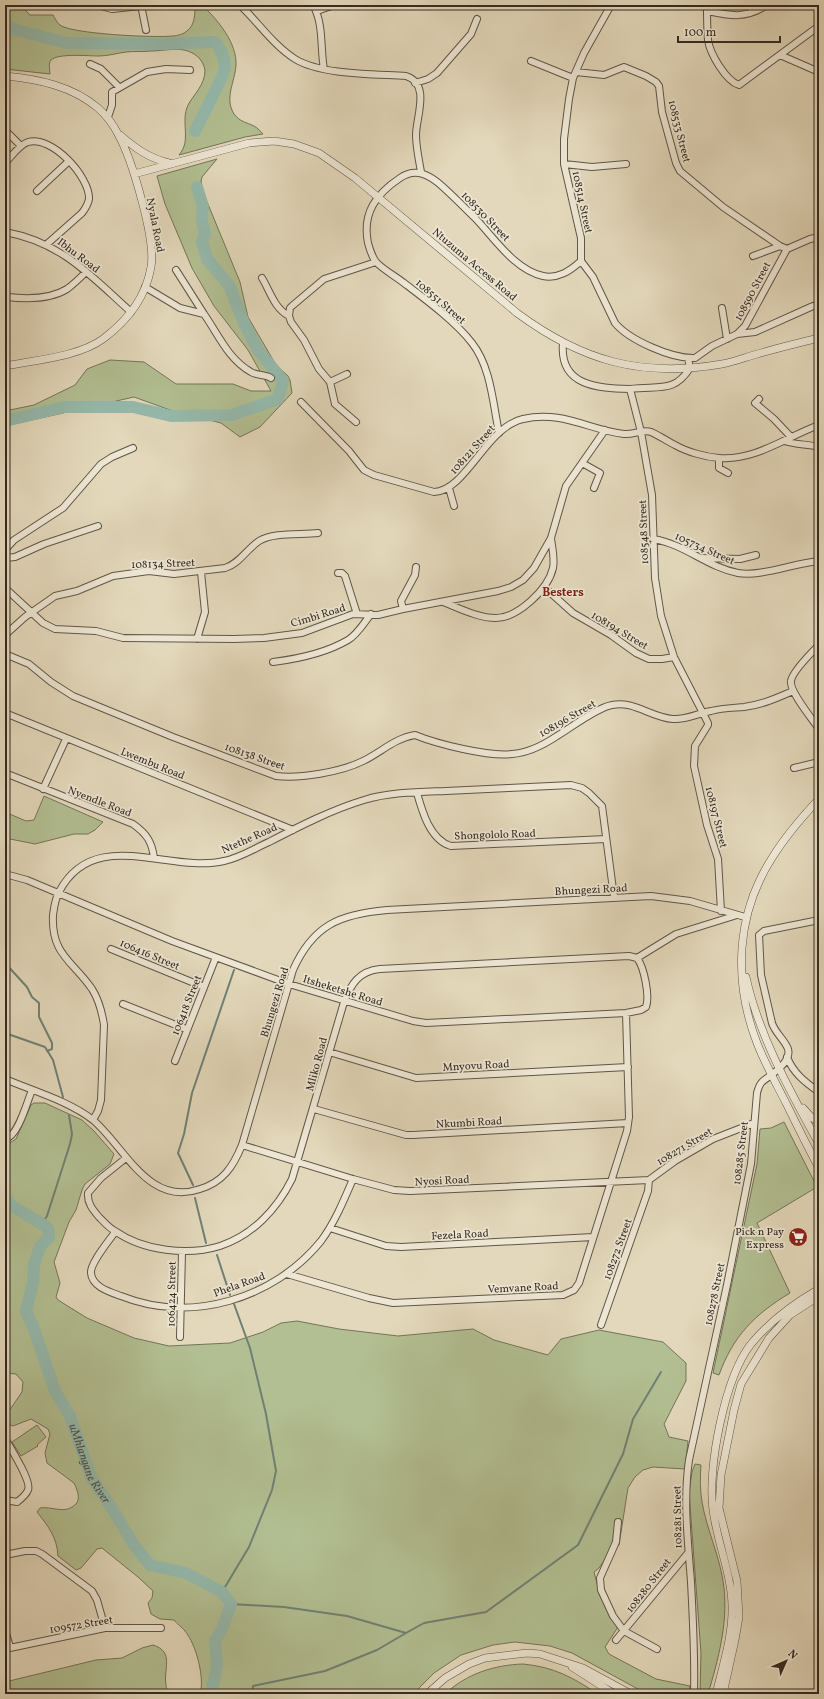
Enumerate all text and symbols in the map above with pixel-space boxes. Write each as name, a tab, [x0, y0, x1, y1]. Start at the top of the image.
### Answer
scale bar	[678, 18, 780, 44]
text: 100 m	[684, 25, 717, 41]
street label: 108533 Street	[664, 99, 694, 164]
street label: 108514 Street	[568, 170, 596, 235]
street label: 108530 Street	[457, 189, 513, 246]
street label: Nyala Road	[142, 197, 167, 254]
street label: Ntuzuma Access Road	[428, 225, 520, 305]
street label: Ibhu Road	[54, 235, 102, 277]
street label: 108590 Street	[731, 259, 775, 324]
street label: 108551 Street	[412, 276, 469, 328]
street label: 108121 Street	[447, 422, 500, 478]
street label: 108548 Street	[636, 499, 653, 565]
street label: 105734 Street	[672, 529, 737, 569]
street label: 108134 Street	[131, 556, 195, 573]
district label: Besters	[542, 585, 584, 601]
street label: Cimbi Road	[289, 601, 348, 632]
street label: 108194 Street	[588, 608, 651, 654]
street label: 108196 Street	[537, 697, 599, 742]
street label: 108138 Street	[222, 740, 287, 775]
street label: Lwembu Road	[118, 745, 187, 784]
street label: Nyendle Road	[65, 783, 134, 822]
street label: 108197 Street	[701, 785, 730, 850]
street label: Ntethe Road	[219, 820, 280, 858]
street label: Shongololo Road	[454, 827, 536, 844]
street label: Bhungezi Road	[554, 881, 628, 900]
street label: 106416 Street	[117, 936, 182, 975]
street label: Bhungezi Road	[258, 965, 293, 1039]
street label: Itsheketshe Road	[301, 972, 384, 1011]
street label: 106418 Street	[169, 973, 206, 1038]
street label: Mliko Road	[303, 1036, 332, 1093]
street label: Mnyovu Road	[442, 1057, 510, 1076]
street label: Nkumbi Road	[435, 1114, 503, 1133]
street label: 108285 Street	[730, 1120, 753, 1186]
street label: 108271 Street	[654, 1125, 716, 1170]
street label: Nyosi Road	[414, 1173, 470, 1190]
street label: 108272 Street	[600, 1217, 636, 1282]
place label: Pick n Pay Express	[735, 1225, 784, 1253]
supermarket icon: Pick n Pay Express	[787, 1226, 809, 1248]
street label: Fezela Road	[431, 1227, 489, 1244]
street label: 106424 Street	[164, 1261, 181, 1327]
street label: 108278 Street	[702, 1261, 729, 1327]
street label: Phela Road	[212, 1269, 267, 1302]
street label: Vemvane Road	[487, 1279, 559, 1298]
water label: uMhlangane River	[64, 1422, 114, 1508]
street label: 108281 Street	[670, 1485, 687, 1549]
street label: 108280 Street	[623, 1555, 675, 1616]
street label: 109572 Street	[48, 1613, 114, 1638]
north arrow	[766, 1641, 806, 1681]
text: N	[784, 1647, 800, 1663]

